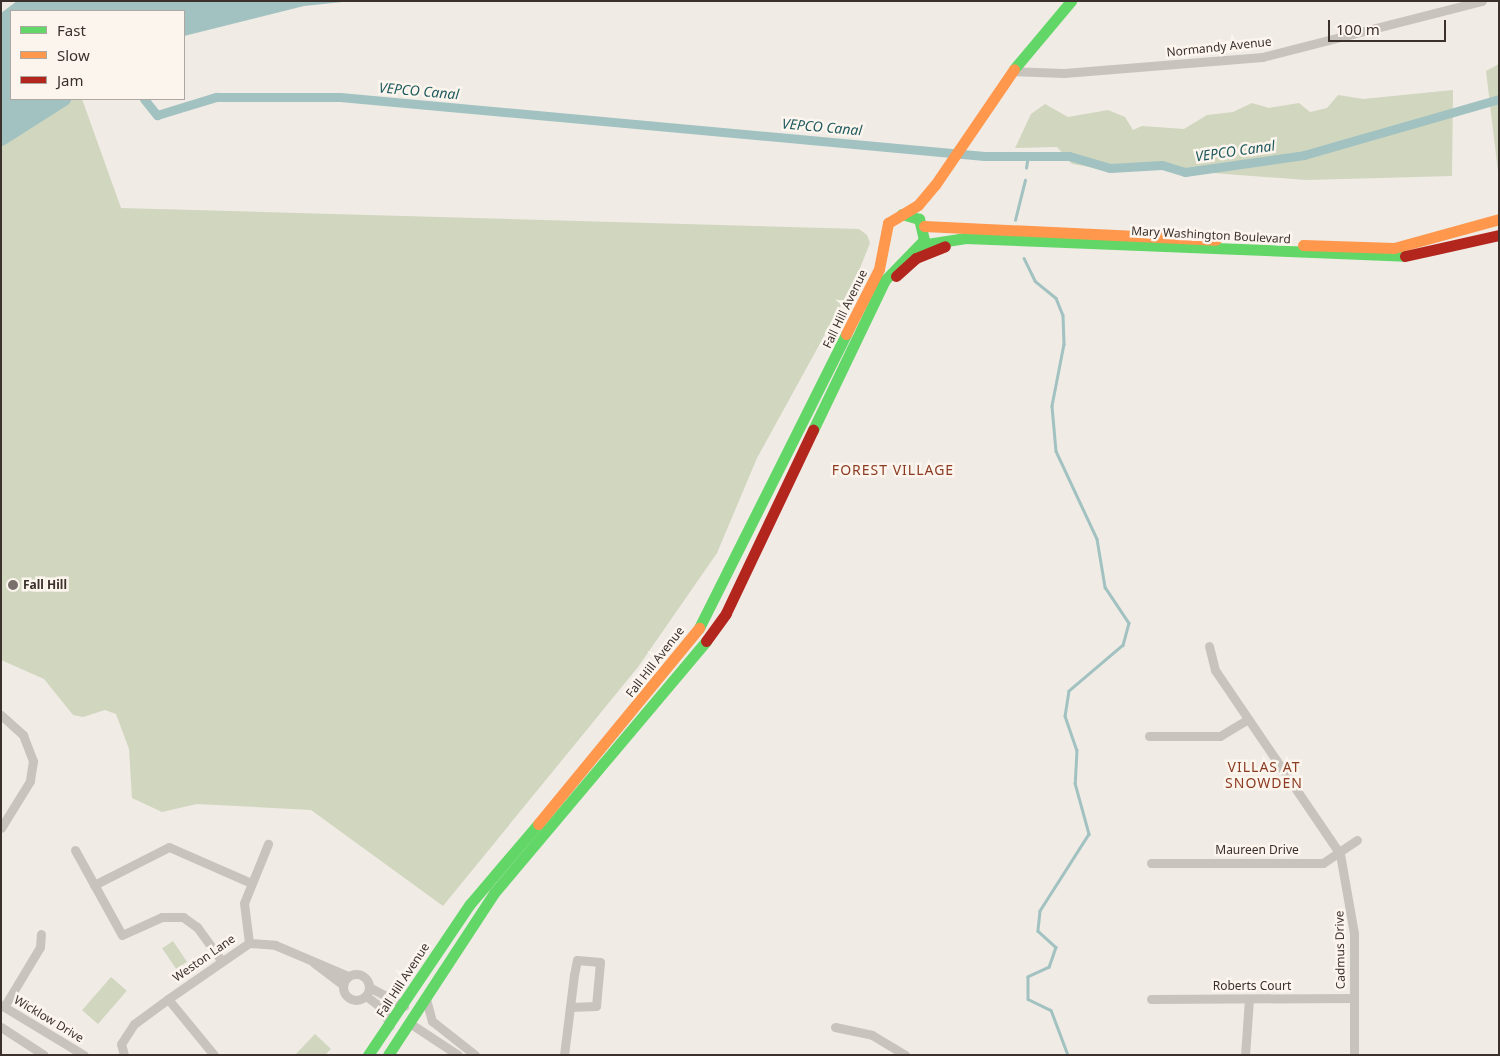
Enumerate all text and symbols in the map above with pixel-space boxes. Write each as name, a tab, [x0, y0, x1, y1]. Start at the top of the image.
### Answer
legend	[10, 10, 185, 100]
scale bar	[1330, 10, 1448, 42]
text: 100 m	[1336, 19, 1380, 39]
text: Fast	[57, 20, 86, 40]
street label: Normandy Avenue	[1166, 34, 1272, 60]
text: Slow	[57, 45, 90, 65]
text: Jam	[57, 70, 84, 90]
water label: VEPCO Canal	[378, 79, 460, 103]
water label: VEPCO Canal	[781, 115, 863, 139]
water label: VEPCO Canal	[1194, 137, 1276, 165]
street label: Mary Washington Boulevard	[1131, 224, 1291, 246]
street label: Fall Hill Avenue	[820, 267, 870, 351]
district label: FOREST VILLAGE	[830, 462, 956, 478]
place label: Fall Hill	[23, 578, 67, 592]
marker: Fall Hill	[7, 579, 19, 591]
street label: Fall Hill Avenue	[623, 624, 687, 700]
district label: VILLAS AT SNOWDEN	[1224, 759, 1304, 792]
street label: Maureen Drive	[1215, 843, 1299, 857]
street label: Cadmus Drive	[1332, 910, 1348, 990]
street label: Weston Lane	[170, 931, 238, 985]
street label: Fall Hill Avenue	[374, 940, 432, 1020]
street label: Roberts Court	[1213, 979, 1291, 993]
street label: Wicklow Drive	[12, 993, 86, 1045]

